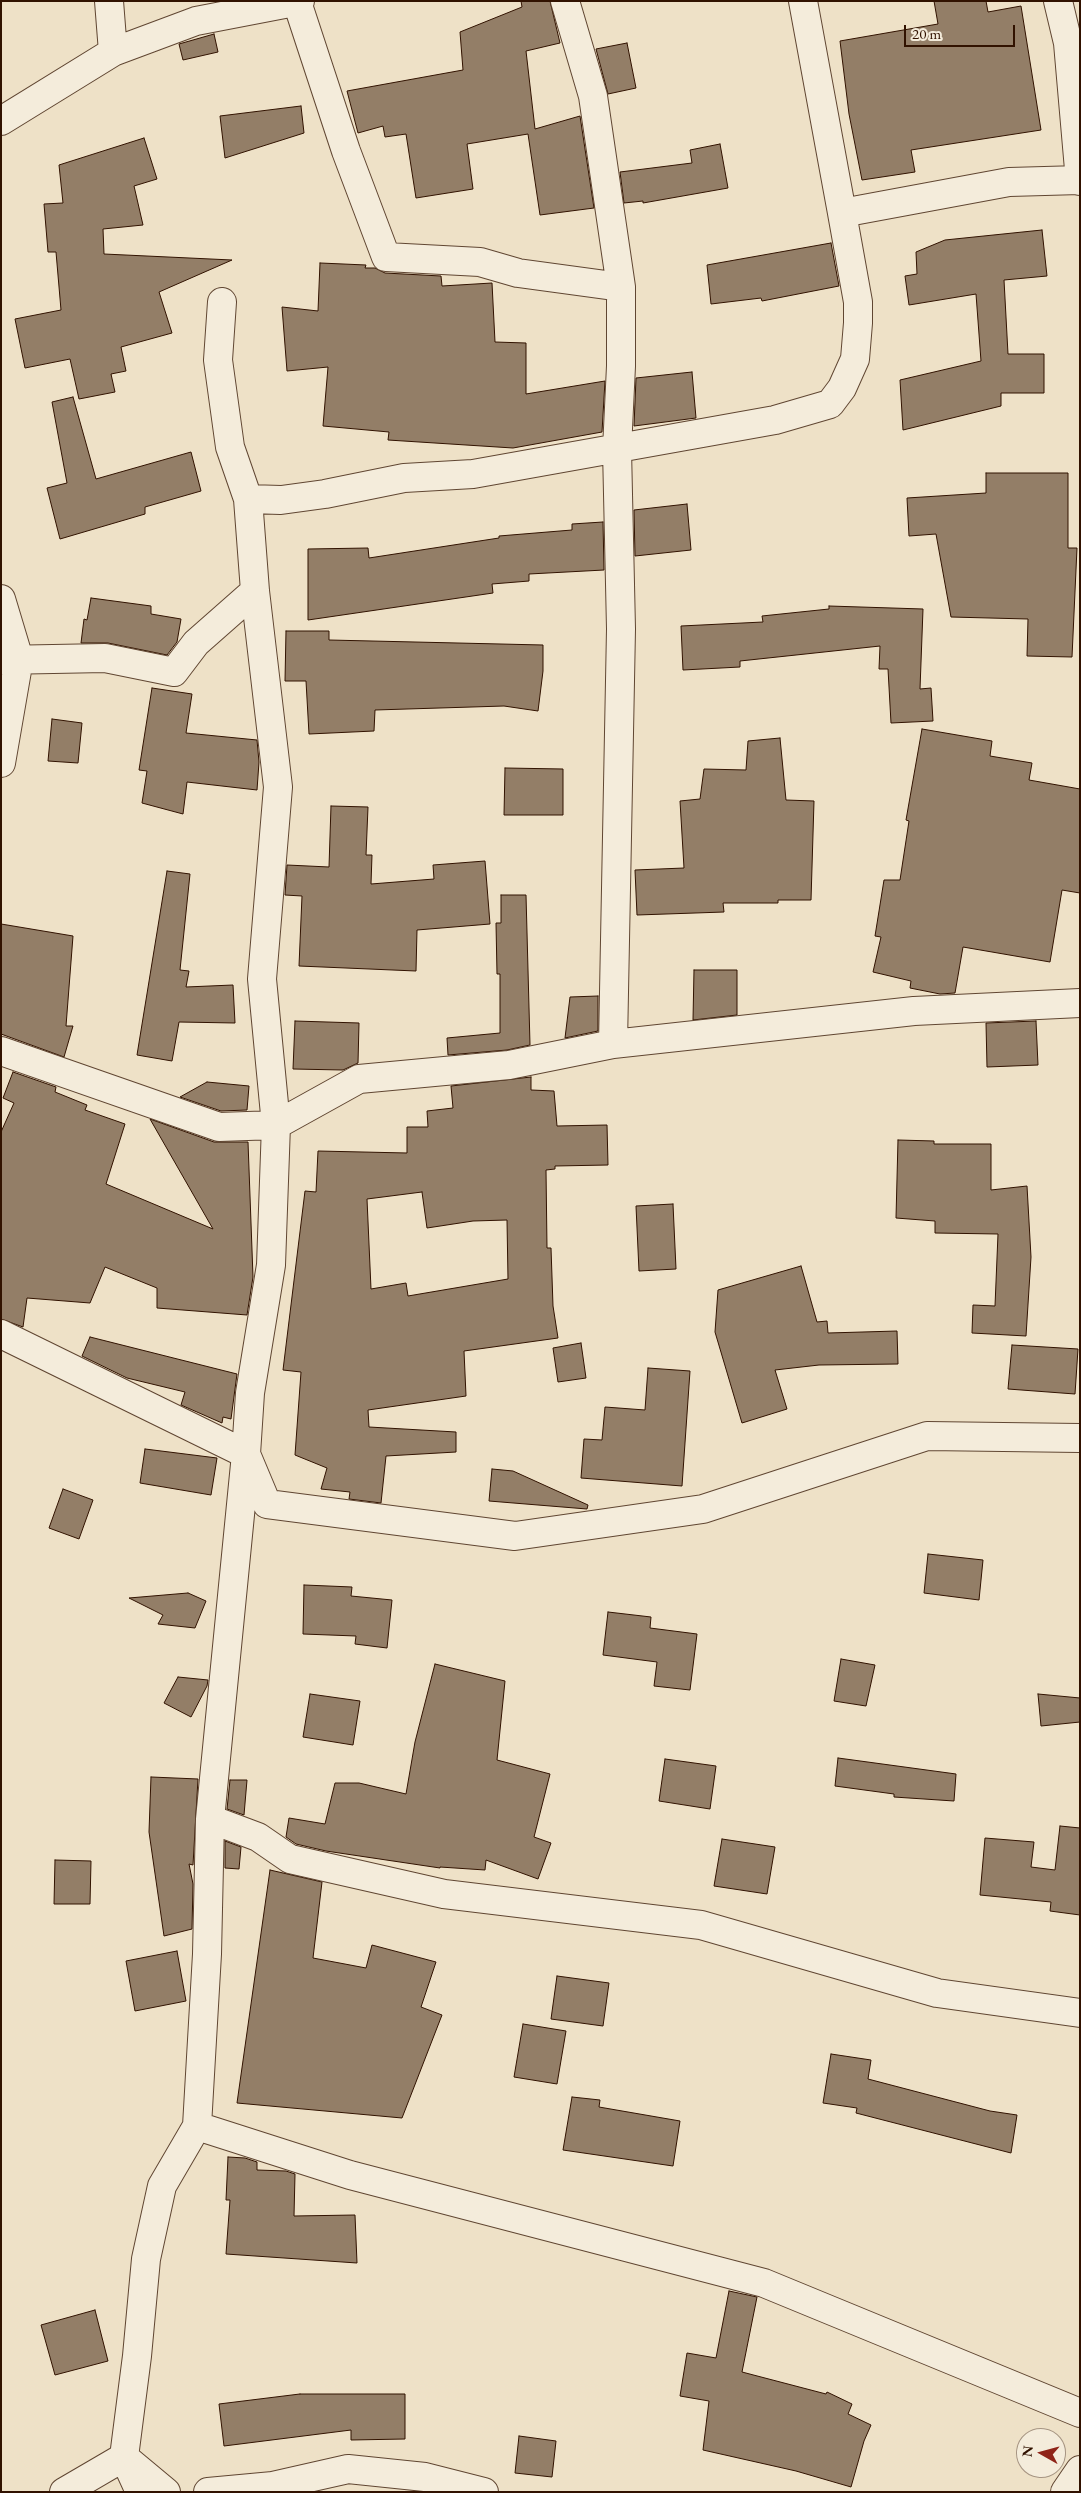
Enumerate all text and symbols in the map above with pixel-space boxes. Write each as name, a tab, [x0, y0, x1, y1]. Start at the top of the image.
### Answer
scale bar	[906, 15, 1017, 47]
text: 20 m	[912, 24, 941, 43]
north arrow	[1016, 2428, 1066, 2478]
text: N	[1017, 2445, 1037, 2458]

